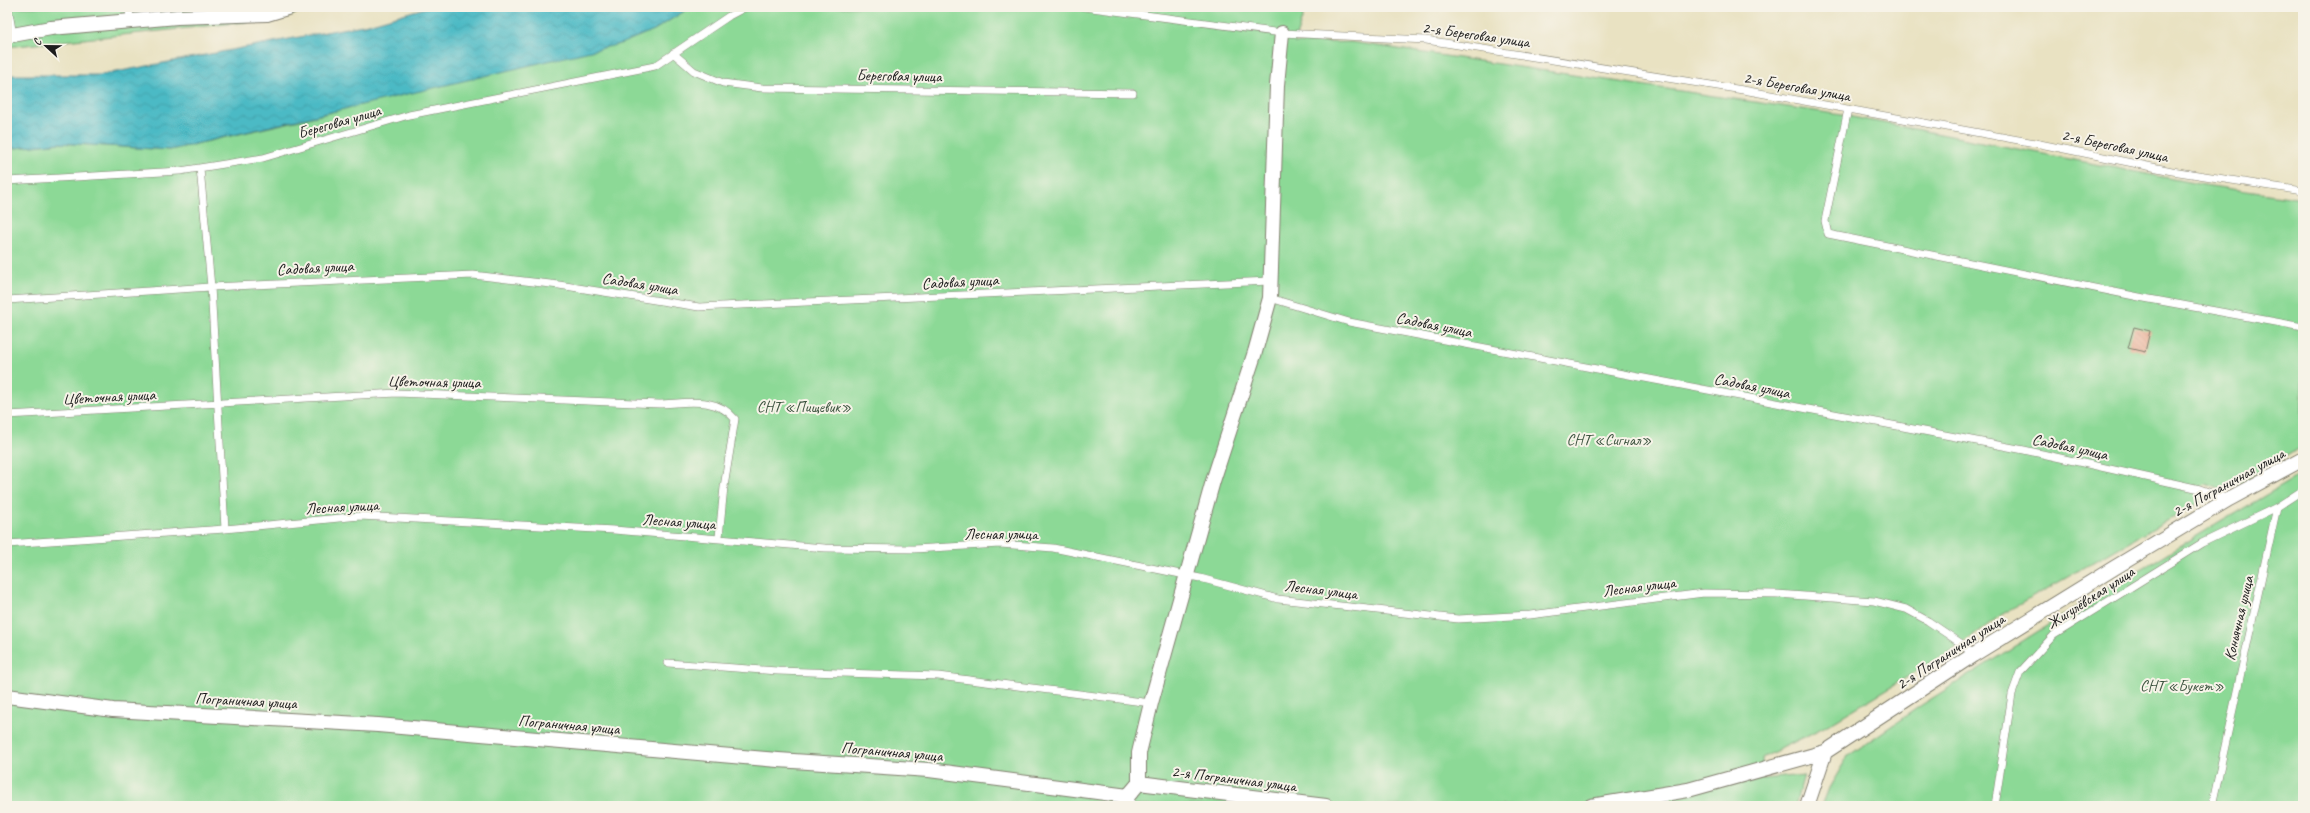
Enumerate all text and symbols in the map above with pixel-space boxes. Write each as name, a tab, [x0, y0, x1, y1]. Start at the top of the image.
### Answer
street label: 2-я Береговая улица	[1421, 18, 1532, 53]
north arrow	[26, 26, 66, 66]
text: С	[29, 36, 45, 47]
street label: Береговая улица	[856, 65, 943, 87]
street label: 2-я Береговая улица	[1742, 68, 1853, 106]
street label: Береговая улица	[296, 100, 384, 143]
street label: 2-я Береговая улица	[2060, 125, 2171, 167]
street label: Садовая улица	[276, 256, 355, 280]
street label: Садовая улица	[600, 268, 680, 300]
street label: Садовая улица	[921, 270, 1000, 294]
street label: Садовая улица	[1394, 308, 1474, 342]
street label: Садовая улица	[1712, 369, 1792, 403]
street label: Цветочная улица	[387, 371, 482, 393]
street label: Цветочная улица	[62, 385, 157, 409]
park label: СНТ «Пищевик»	[757, 397, 851, 417]
street label: Садовая улица	[2030, 429, 2110, 465]
park label: СНТ «Сигнал»	[1566, 430, 1652, 450]
street label: 2-я Пограничная улица	[2169, 443, 2289, 522]
street label: Лесная улица	[305, 495, 381, 519]
street label: Лесная улица	[642, 509, 718, 535]
street label: Лесная улица	[964, 524, 1039, 544]
street label: Жигулёвская улица	[2043, 561, 2140, 634]
street label: Лесная улица	[1602, 572, 1678, 601]
street label: Коньячная улица	[2220, 573, 2259, 662]
street label: Лесная улица	[1283, 576, 1360, 605]
street label: 2-я Пограничная улица	[1893, 609, 2010, 694]
park label: СНТ «Букет»	[2140, 676, 2224, 696]
street label: Пограничная улица	[195, 688, 299, 714]
street label: Пограничная улица	[517, 711, 622, 740]
street label: Пограничная улица	[840, 738, 945, 767]
street label: 2-я Пограничная улица	[1170, 761, 1299, 797]

